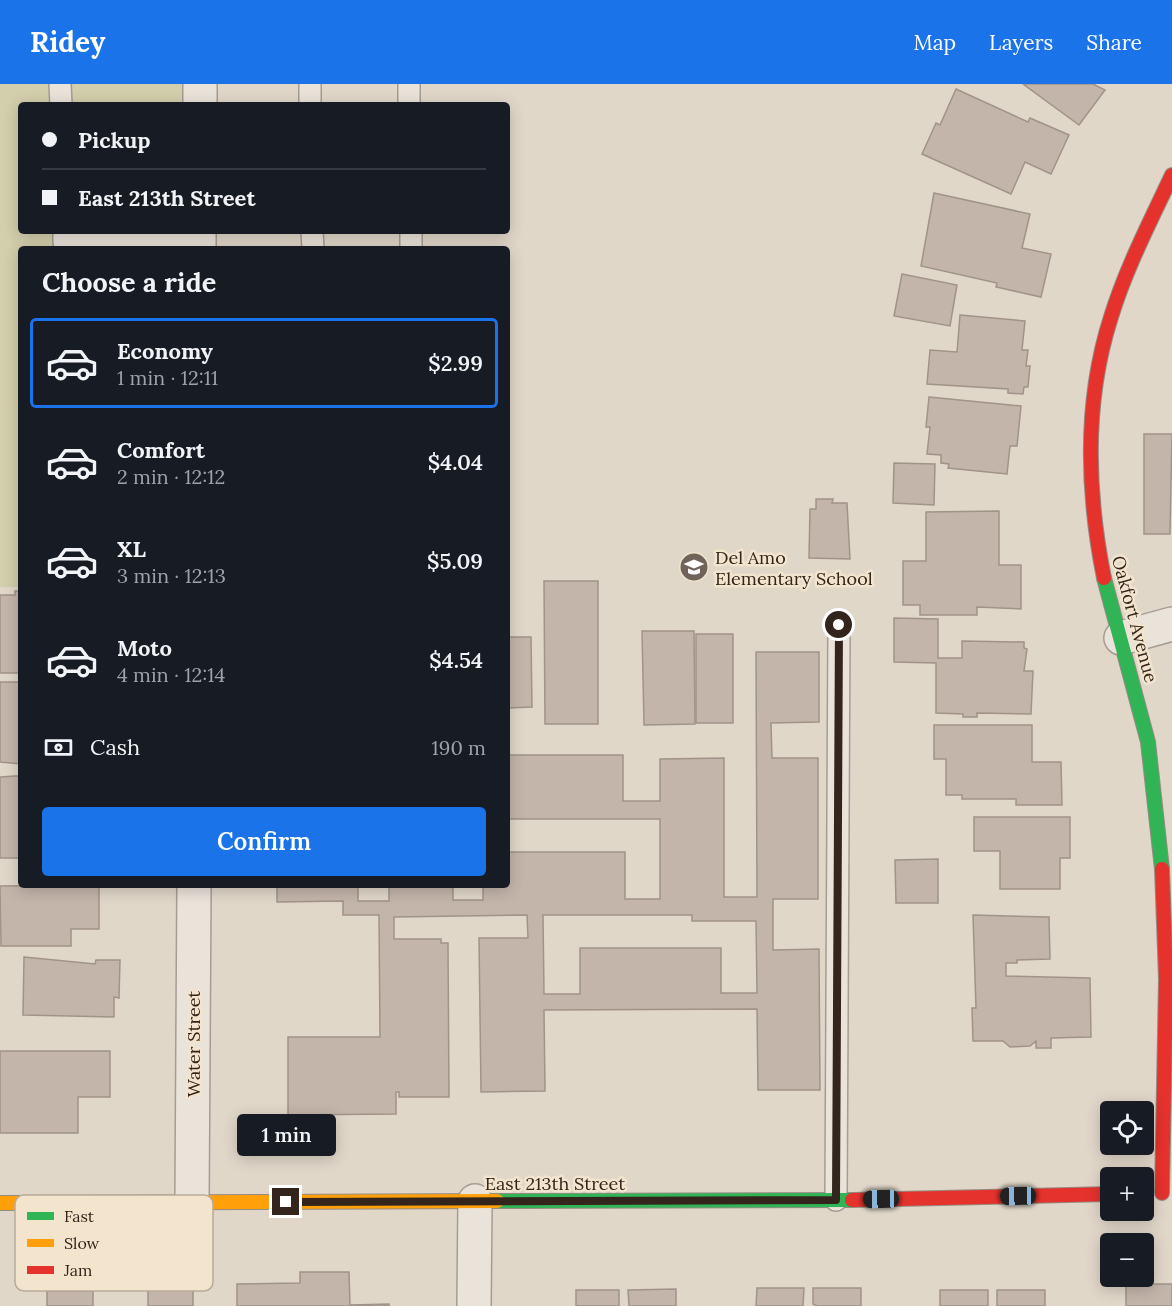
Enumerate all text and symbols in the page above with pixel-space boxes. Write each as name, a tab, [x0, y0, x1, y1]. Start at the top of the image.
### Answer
text: Ridey	[30, 24, 105, 60]
text: Map	[913, 29, 956, 56]
text: Layers	[989, 29, 1053, 56]
text: Share	[1086, 29, 1142, 56]
text: Pickup	[78, 126, 151, 154]
text: East 213th Street	[78, 184, 256, 212]
text: Choose a ride	[42, 265, 216, 299]
icon: car	[45, 336, 99, 390]
text: Economy	[117, 337, 213, 365]
text: $2.99	[428, 349, 483, 377]
text: 1 min · 12:11	[117, 365, 218, 390]
icon: car	[45, 435, 99, 489]
text: Comfort	[117, 436, 205, 464]
text: $4.04	[428, 448, 483, 476]
text: 2 min · 12:12	[117, 464, 225, 489]
icon: car	[45, 534, 99, 588]
text: XL	[117, 535, 146, 563]
place label: Del Amo Elementary School	[715, 546, 873, 590]
text: $5.09	[427, 547, 483, 575]
school or university icon: Del Amo Elementary School	[678, 551, 710, 583]
street label: Oakfort Avenue	[1107, 553, 1163, 685]
text: 3 min · 12:13	[117, 563, 226, 588]
route start	[825, 611, 852, 638]
icon: car	[45, 633, 99, 687]
text: Moto	[117, 634, 172, 662]
text: $4.54	[429, 646, 483, 674]
text: 4 min · 12:14	[117, 662, 225, 687]
icon: cash	[42, 731, 75, 764]
text: Cash	[90, 733, 140, 761]
text: 190 m	[432, 735, 486, 760]
button: Confirm	[42, 807, 486, 876]
street label: Water Street	[182, 991, 205, 1097]
map controls	[1100, 1101, 1154, 1287]
button: locate	[1100, 1101, 1154, 1155]
callout: 1 min	[236, 1115, 336, 1157]
text: 1 min	[261, 1122, 312, 1147]
button: +	[1100, 1167, 1154, 1221]
street label: East 213th Street	[485, 1172, 625, 1195]
car	[1000, 1187, 1036, 1205]
route end	[272, 1188, 299, 1215]
car	[863, 1190, 899, 1208]
legend	[15, 1195, 213, 1291]
text: Fast	[64, 1206, 95, 1226]
text: Slow	[64, 1233, 100, 1253]
button: −	[1100, 1233, 1154, 1287]
text: Jam	[63, 1260, 92, 1280]

